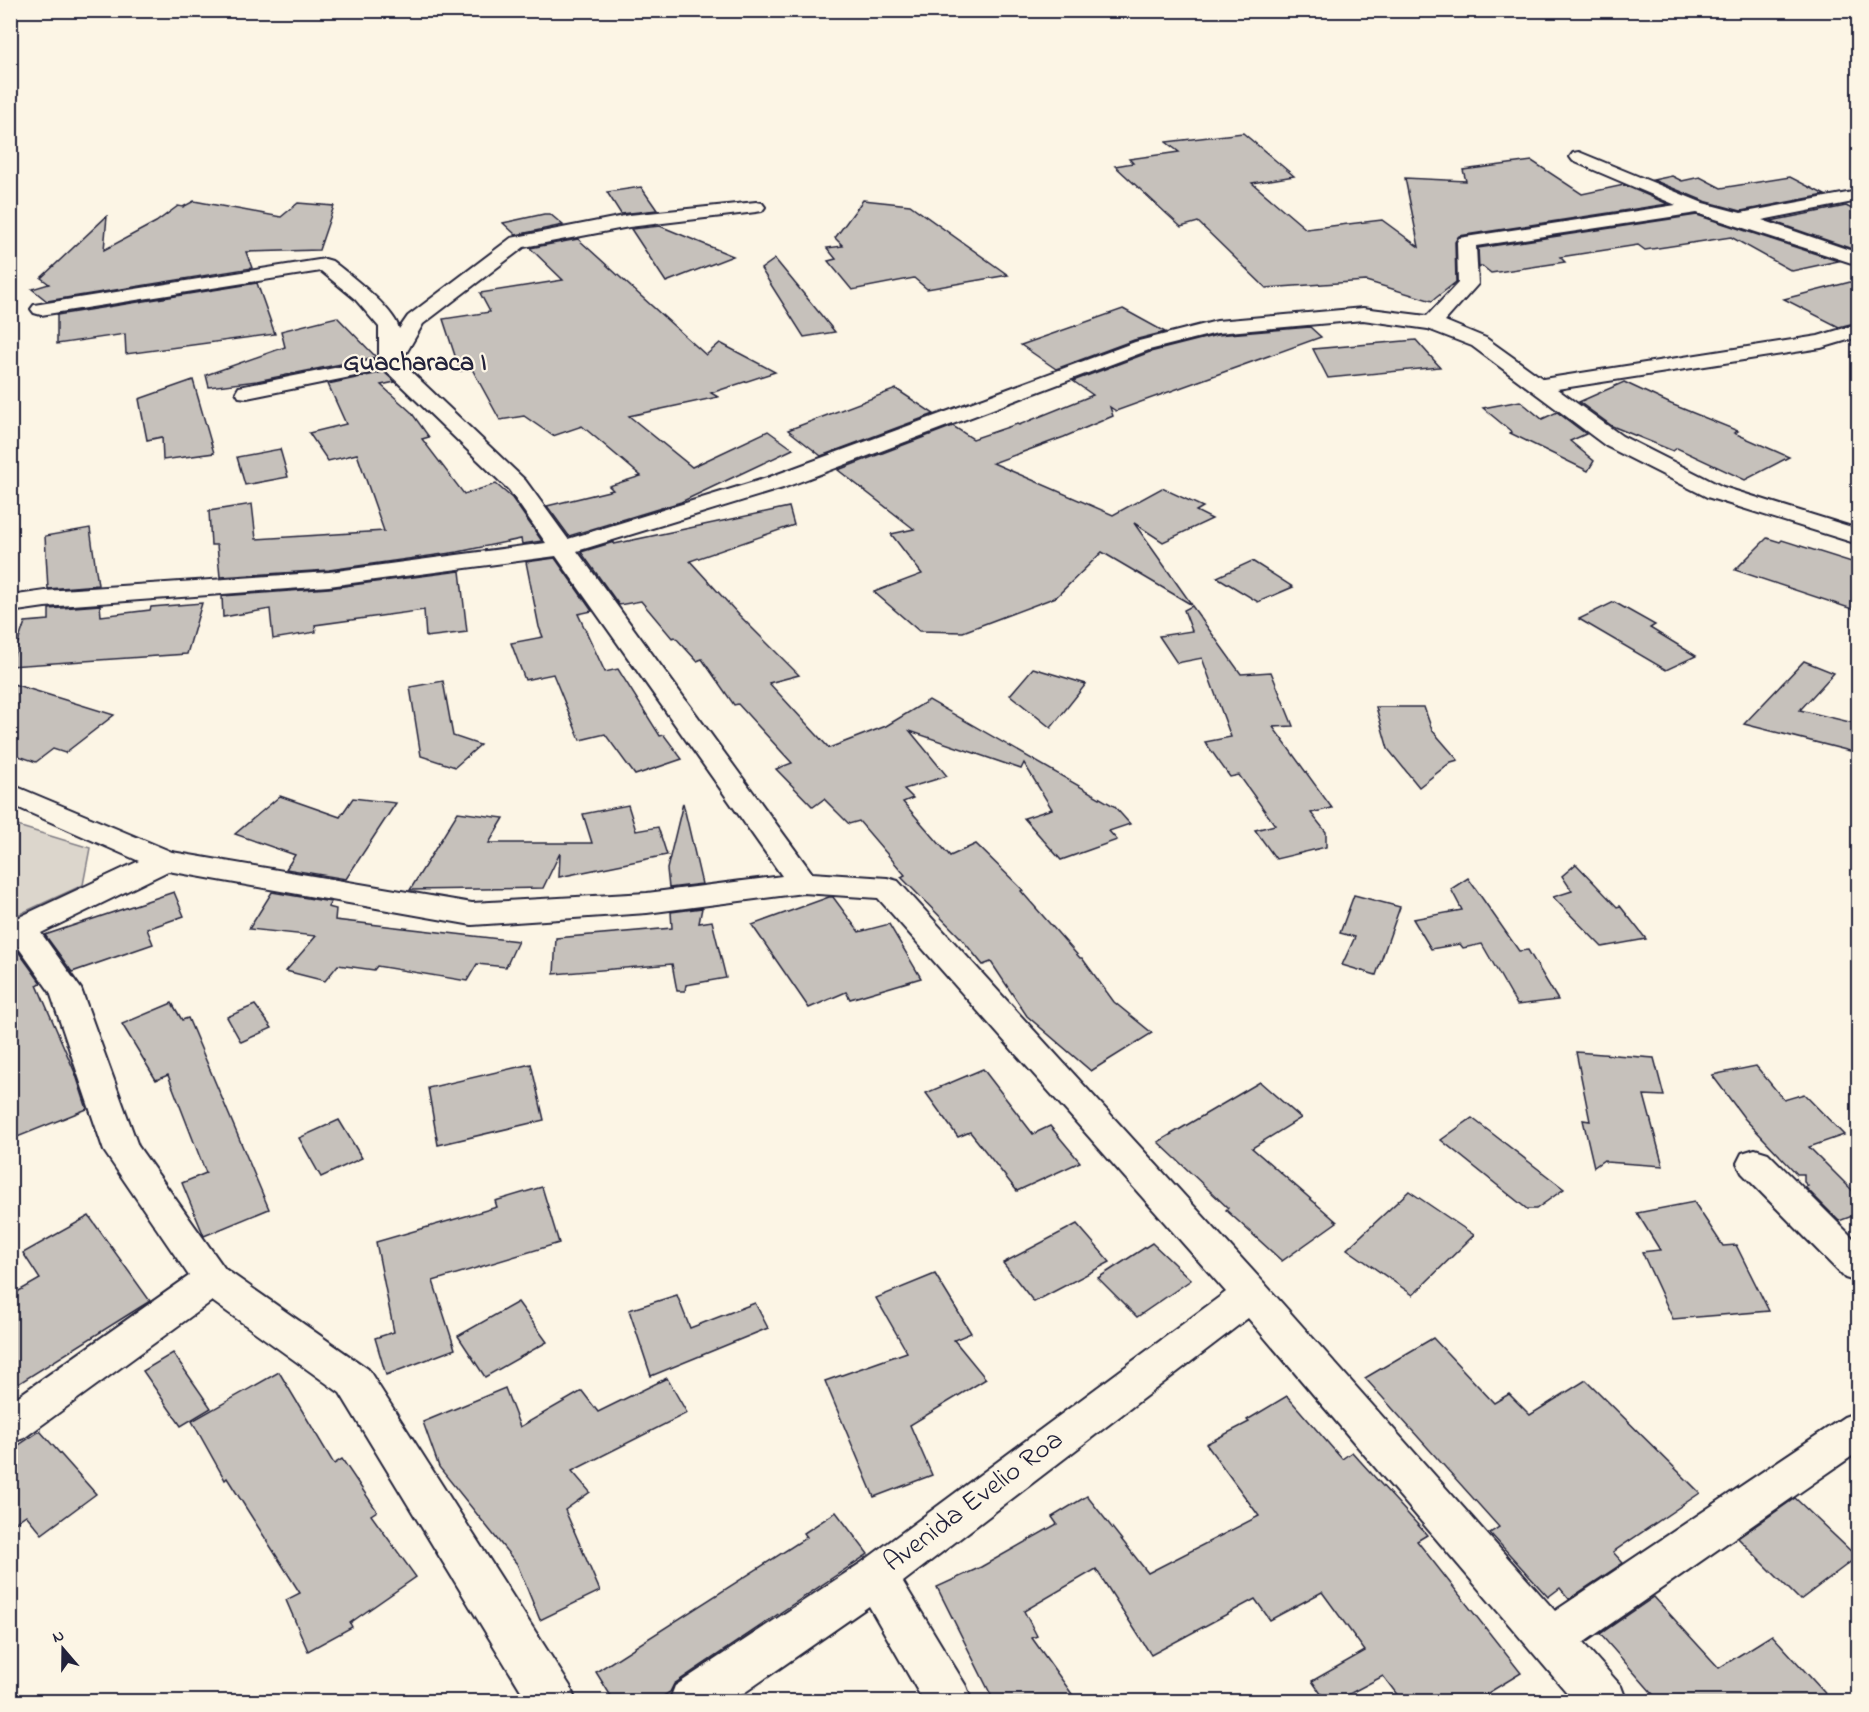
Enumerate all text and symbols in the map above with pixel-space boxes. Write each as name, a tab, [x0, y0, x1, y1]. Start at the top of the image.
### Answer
district label: Guacharaca I	[343, 345, 487, 383]
street label: Avenida Evelio Roa	[875, 1421, 1073, 1583]
north arrow	[33, 1619, 93, 1679]
text: N	[49, 1624, 68, 1650]

